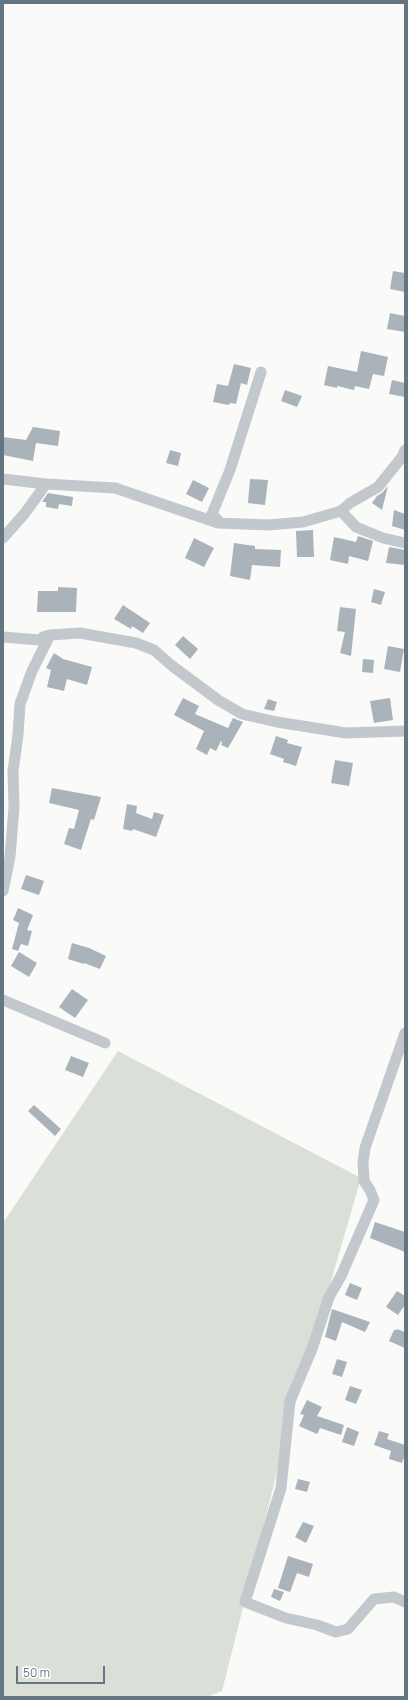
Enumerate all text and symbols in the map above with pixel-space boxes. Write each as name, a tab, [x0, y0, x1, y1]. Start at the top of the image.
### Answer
scale bar	[18, 1658, 107, 1684]
text: 50 m	[23, 1664, 50, 1681]

